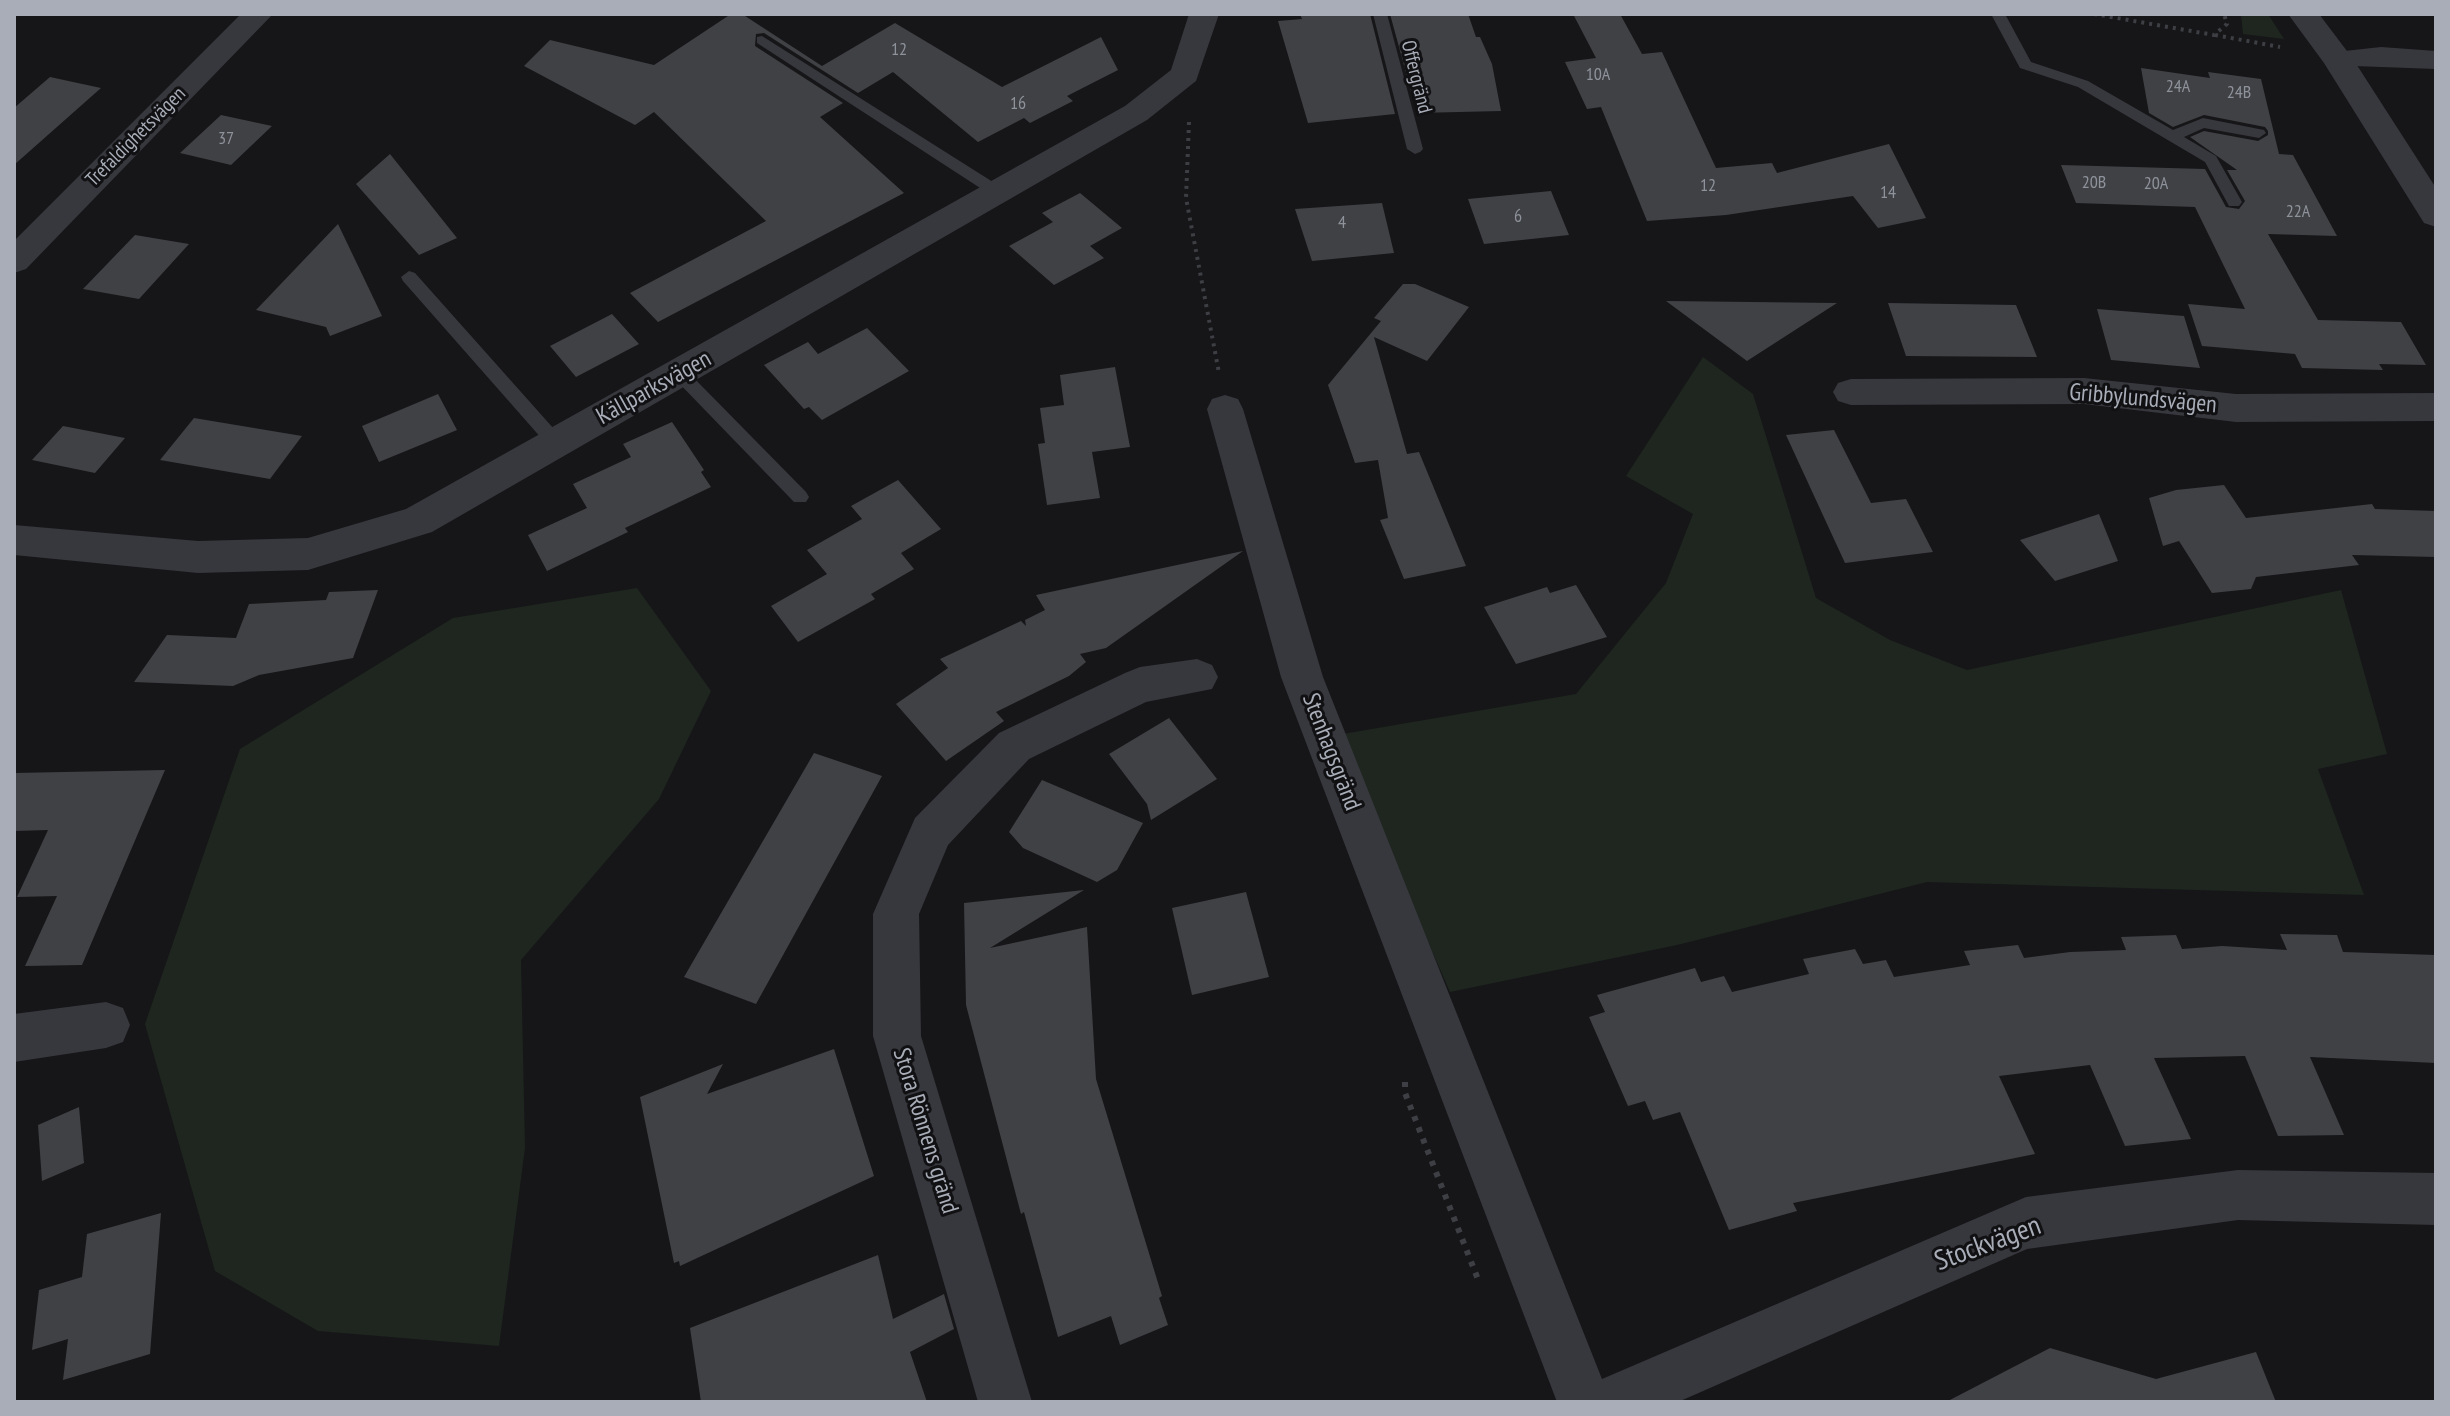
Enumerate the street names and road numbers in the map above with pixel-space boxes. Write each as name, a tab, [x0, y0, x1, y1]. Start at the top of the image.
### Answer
street label: Offergränd	[1395, 38, 1437, 116]
street label: Trefaldighetsvägen	[81, 82, 191, 192]
street label: Källparksvägen	[592, 345, 716, 431]
street label: Gribbylundsvägen	[2068, 378, 2218, 420]
street label: Stenhagsgränd	[1295, 689, 1367, 815]
street label: Stora Rönnens gränd	[886, 1045, 964, 1217]
street label: Stockvägen	[1930, 1209, 2046, 1279]

